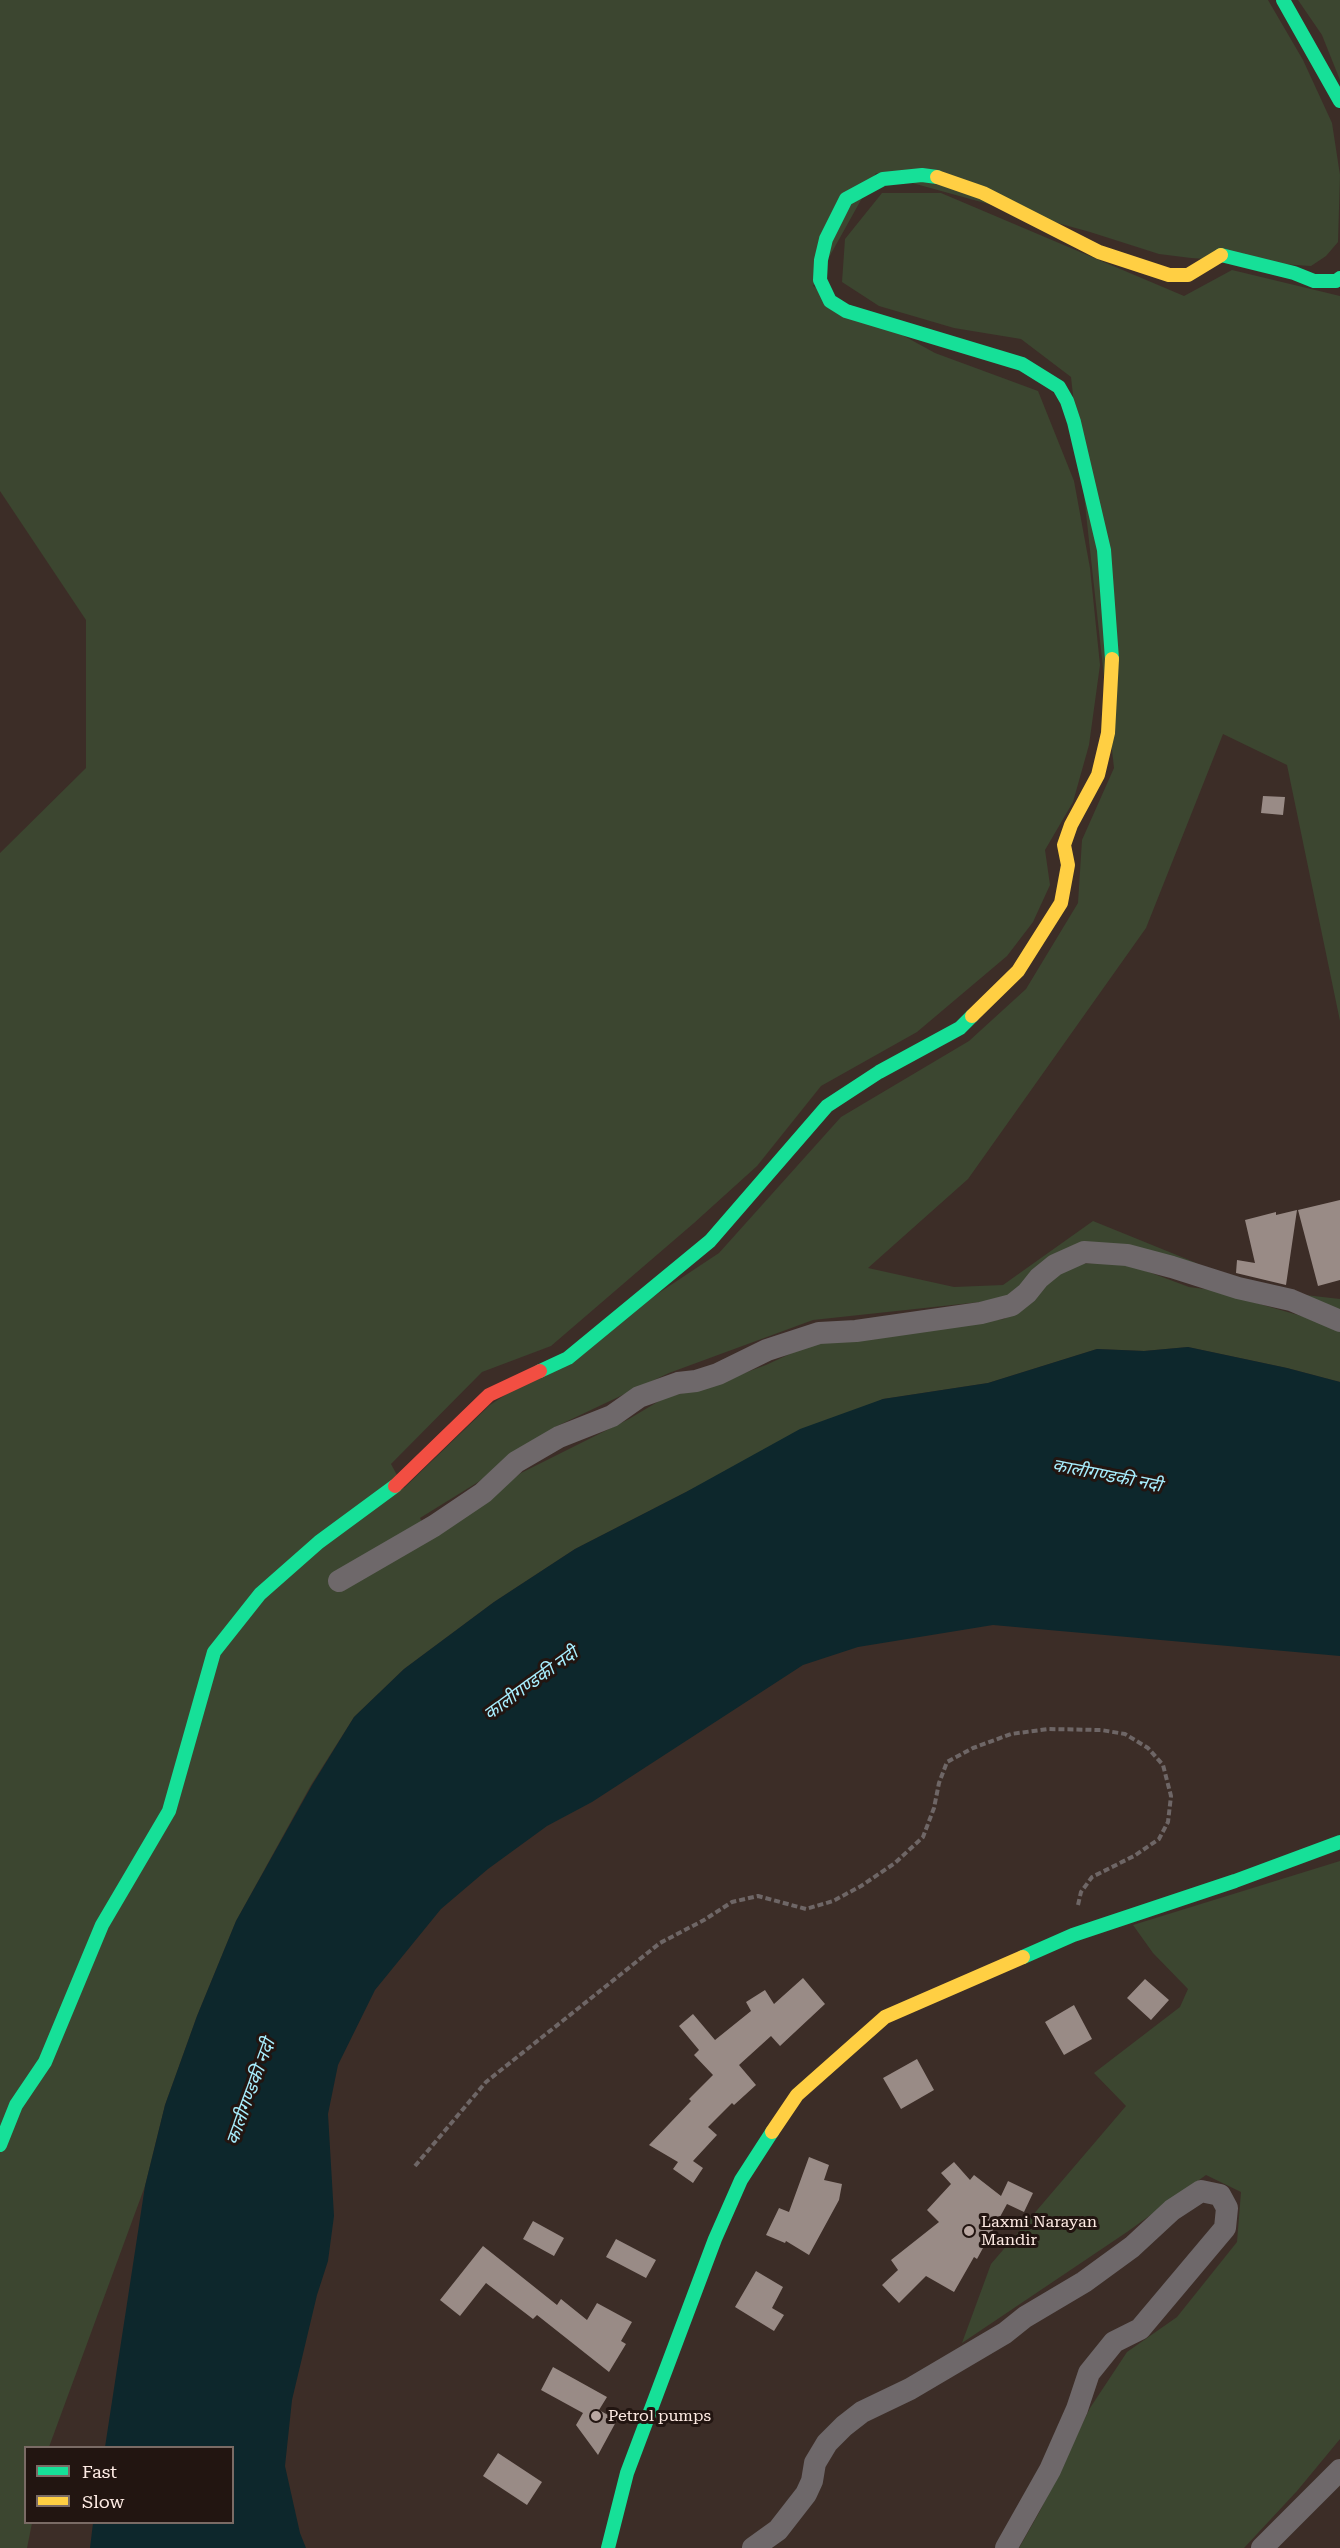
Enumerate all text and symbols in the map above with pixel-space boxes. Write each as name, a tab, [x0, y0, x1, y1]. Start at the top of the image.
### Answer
water label: कालीगण्डकी नदी	[1051, 1455, 1163, 1497]
water label: कालीगण्डकी नदी	[480, 1643, 582, 1725]
water label: कालीगण्डकी नदी	[222, 2036, 280, 2148]
place label: Laxmi Narayan Mandir	[981, 2212, 1097, 2250]
marker: Laxmi Narayan Mandir	[962, 2224, 976, 2238]
place label: Petrol pumps	[608, 2406, 711, 2426]
marker: Petrol pumps	[589, 2409, 603, 2423]
legend	[24, 2446, 234, 2524]
text: Fast	[82, 2461, 117, 2482]
text: Slow	[82, 2491, 124, 2512]

